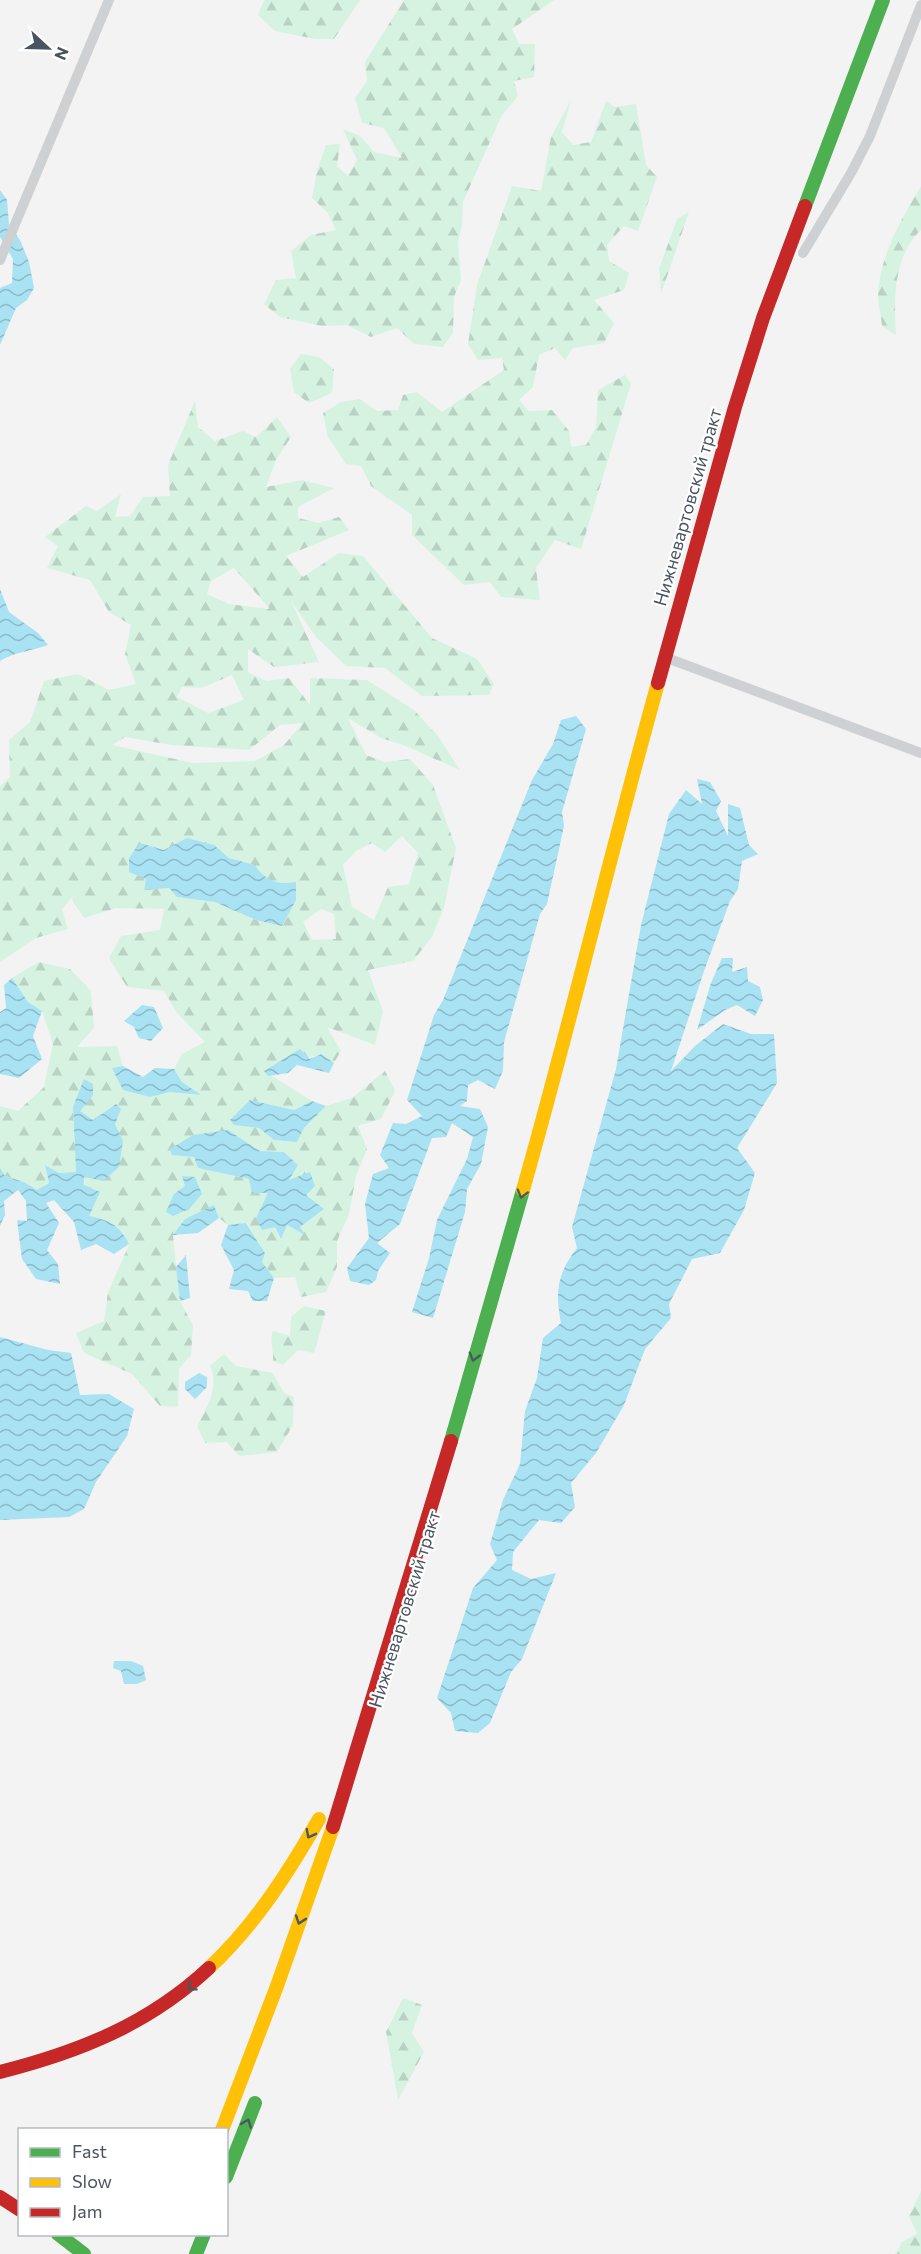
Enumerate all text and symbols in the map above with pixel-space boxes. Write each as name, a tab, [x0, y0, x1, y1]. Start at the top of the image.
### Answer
north arrow	[18, 18, 78, 78]
text: N	[51, 45, 73, 63]
street label: Нижневартовский тракт	[648, 405, 726, 608]
one-way arrow	[517, 1188, 529, 1199]
one-way arrow	[469, 1351, 481, 1362]
street label: Нижневартовский тракт	[364, 1507, 445, 1710]
one-way arrow	[306, 1828, 317, 1839]
one-way arrow	[295, 1914, 308, 1925]
one-way arrow	[186, 1979, 197, 1990]
one-way arrow	[240, 2118, 253, 2128]
legend	[18, 2128, 228, 2236]
text: Fast	[72, 2140, 107, 2162]
text: Slow	[72, 2170, 112, 2192]
text: Jam	[72, 2200, 102, 2222]

